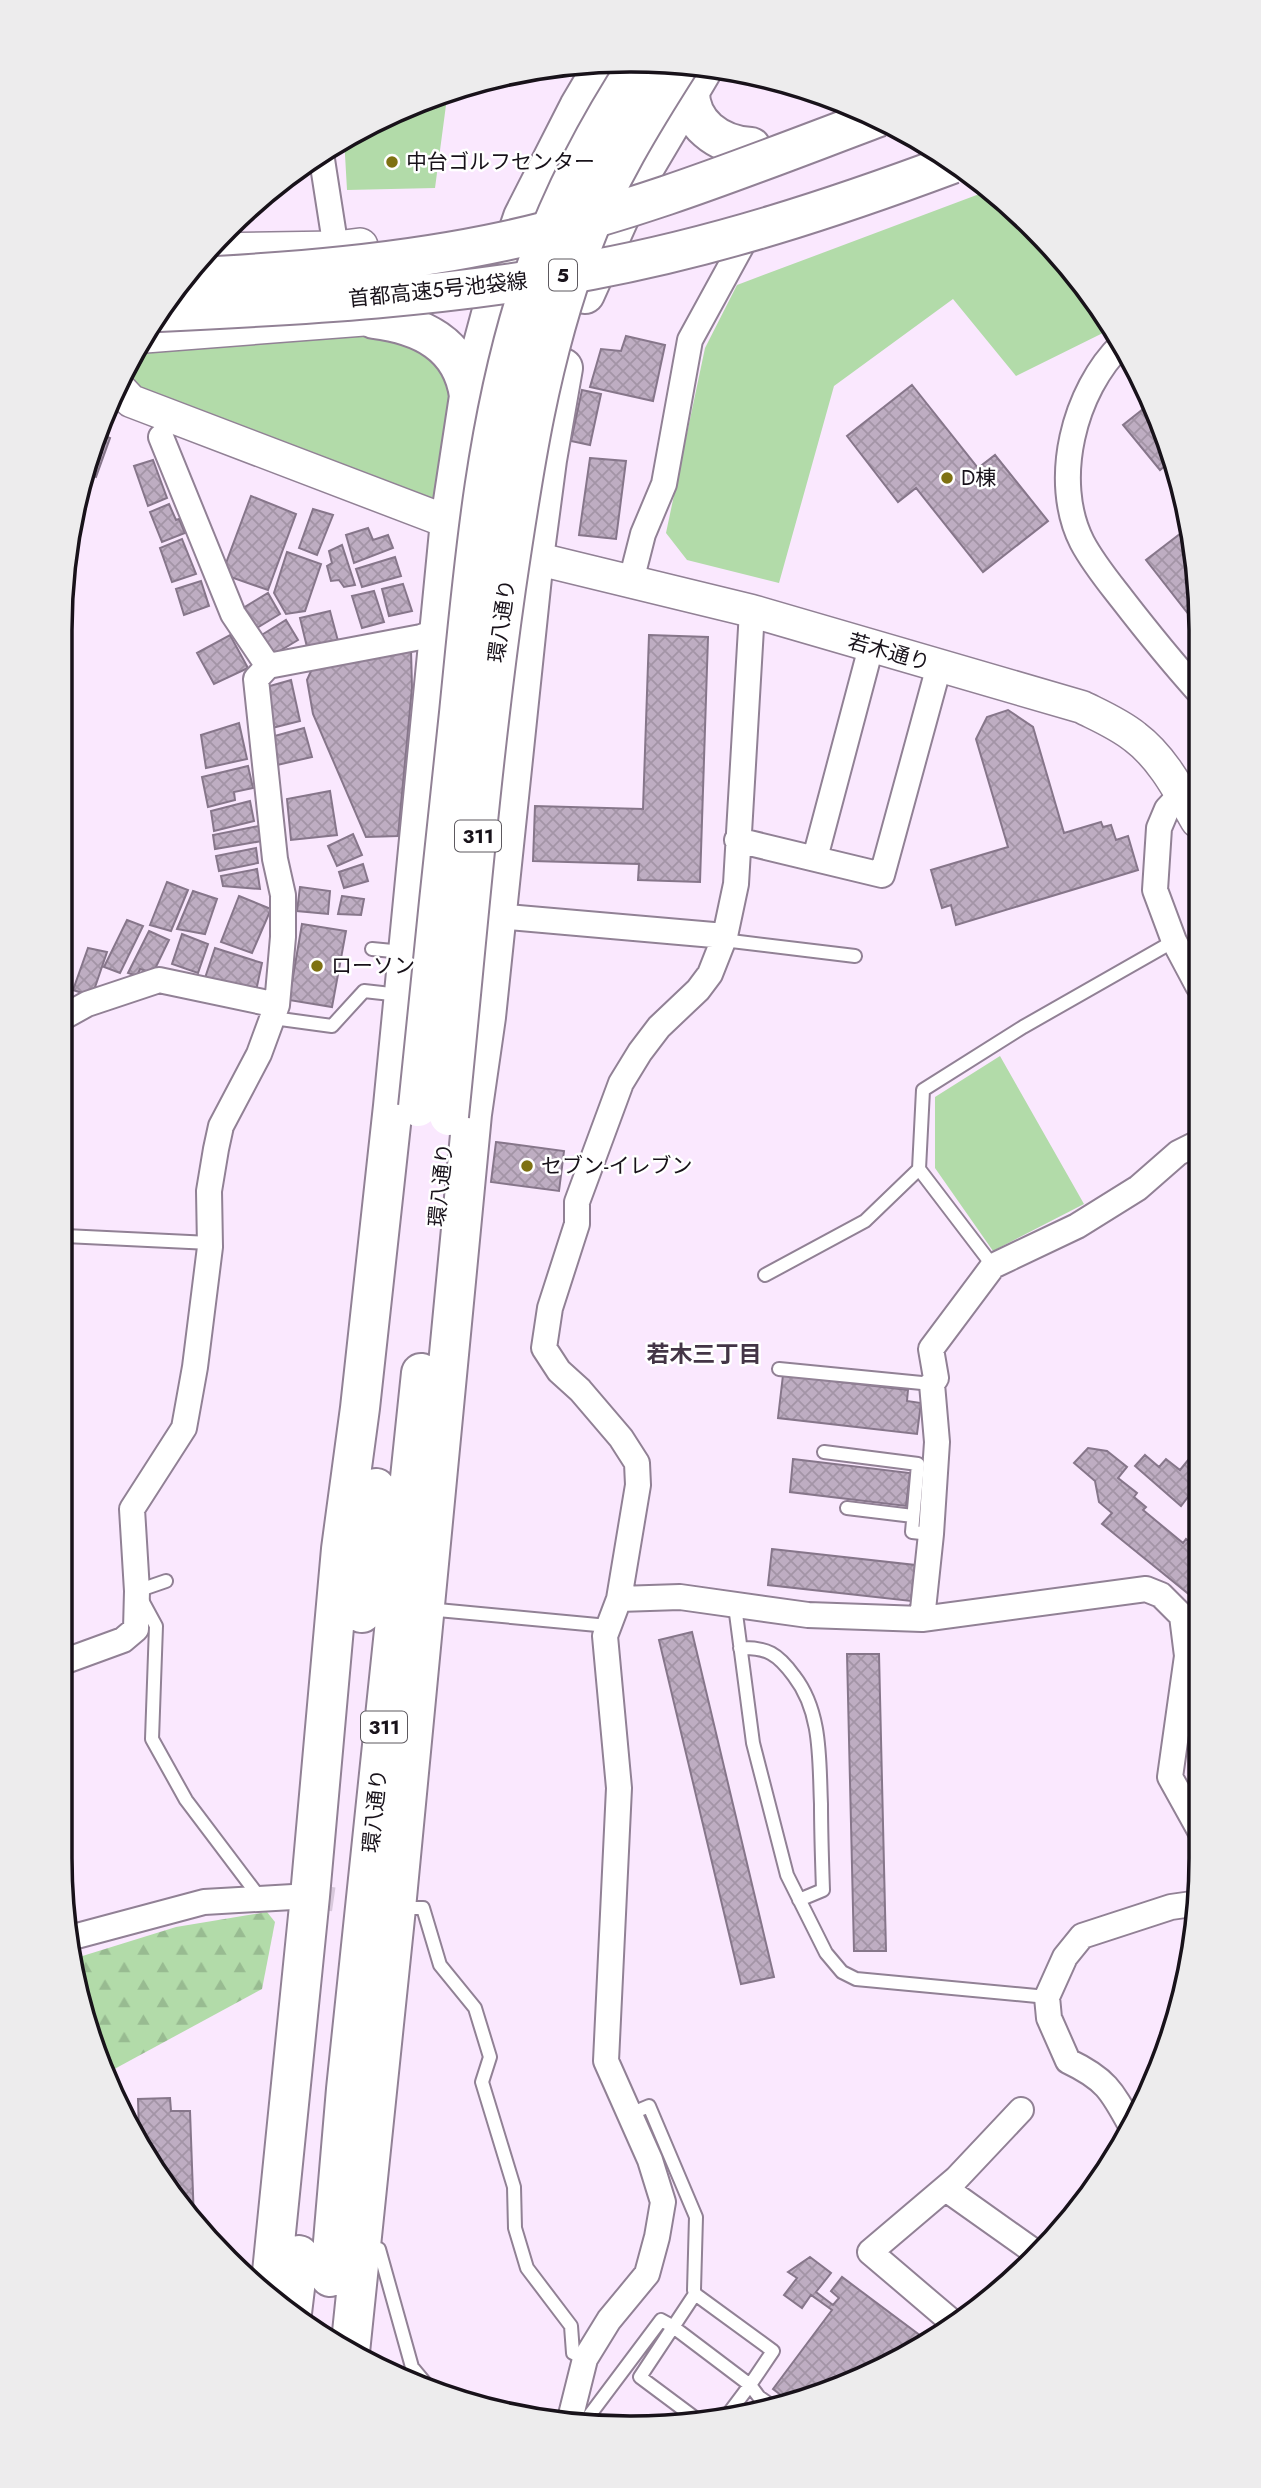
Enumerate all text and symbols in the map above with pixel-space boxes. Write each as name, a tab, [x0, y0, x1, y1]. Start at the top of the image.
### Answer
place label: 中台ゴルフセンター	[406, 147, 595, 177]
marker: 中台ゴルフセンター	[384, 154, 400, 170]
road number: 5	[549, 260, 577, 290]
street label: 首都高速5号池袋線	[347, 266, 529, 314]
place label: D棟	[961, 463, 996, 493]
marker: D棟	[939, 470, 955, 486]
street label: 環八通り	[481, 577, 523, 665]
street label: 若木通り	[844, 626, 934, 678]
road number: 311	[455, 820, 501, 852]
place label: ローソン	[331, 951, 415, 981]
marker: ローソン	[309, 958, 325, 974]
street label: 環八通り	[422, 1142, 460, 1228]
place label: セブン-イレブン	[541, 1151, 692, 1181]
marker: セブン-イレブン	[519, 1158, 535, 1174]
district label: 若木三丁目	[647, 1337, 762, 1371]
road number: 311	[361, 1712, 407, 1742]
street label: 環八通り	[356, 1768, 394, 1854]

